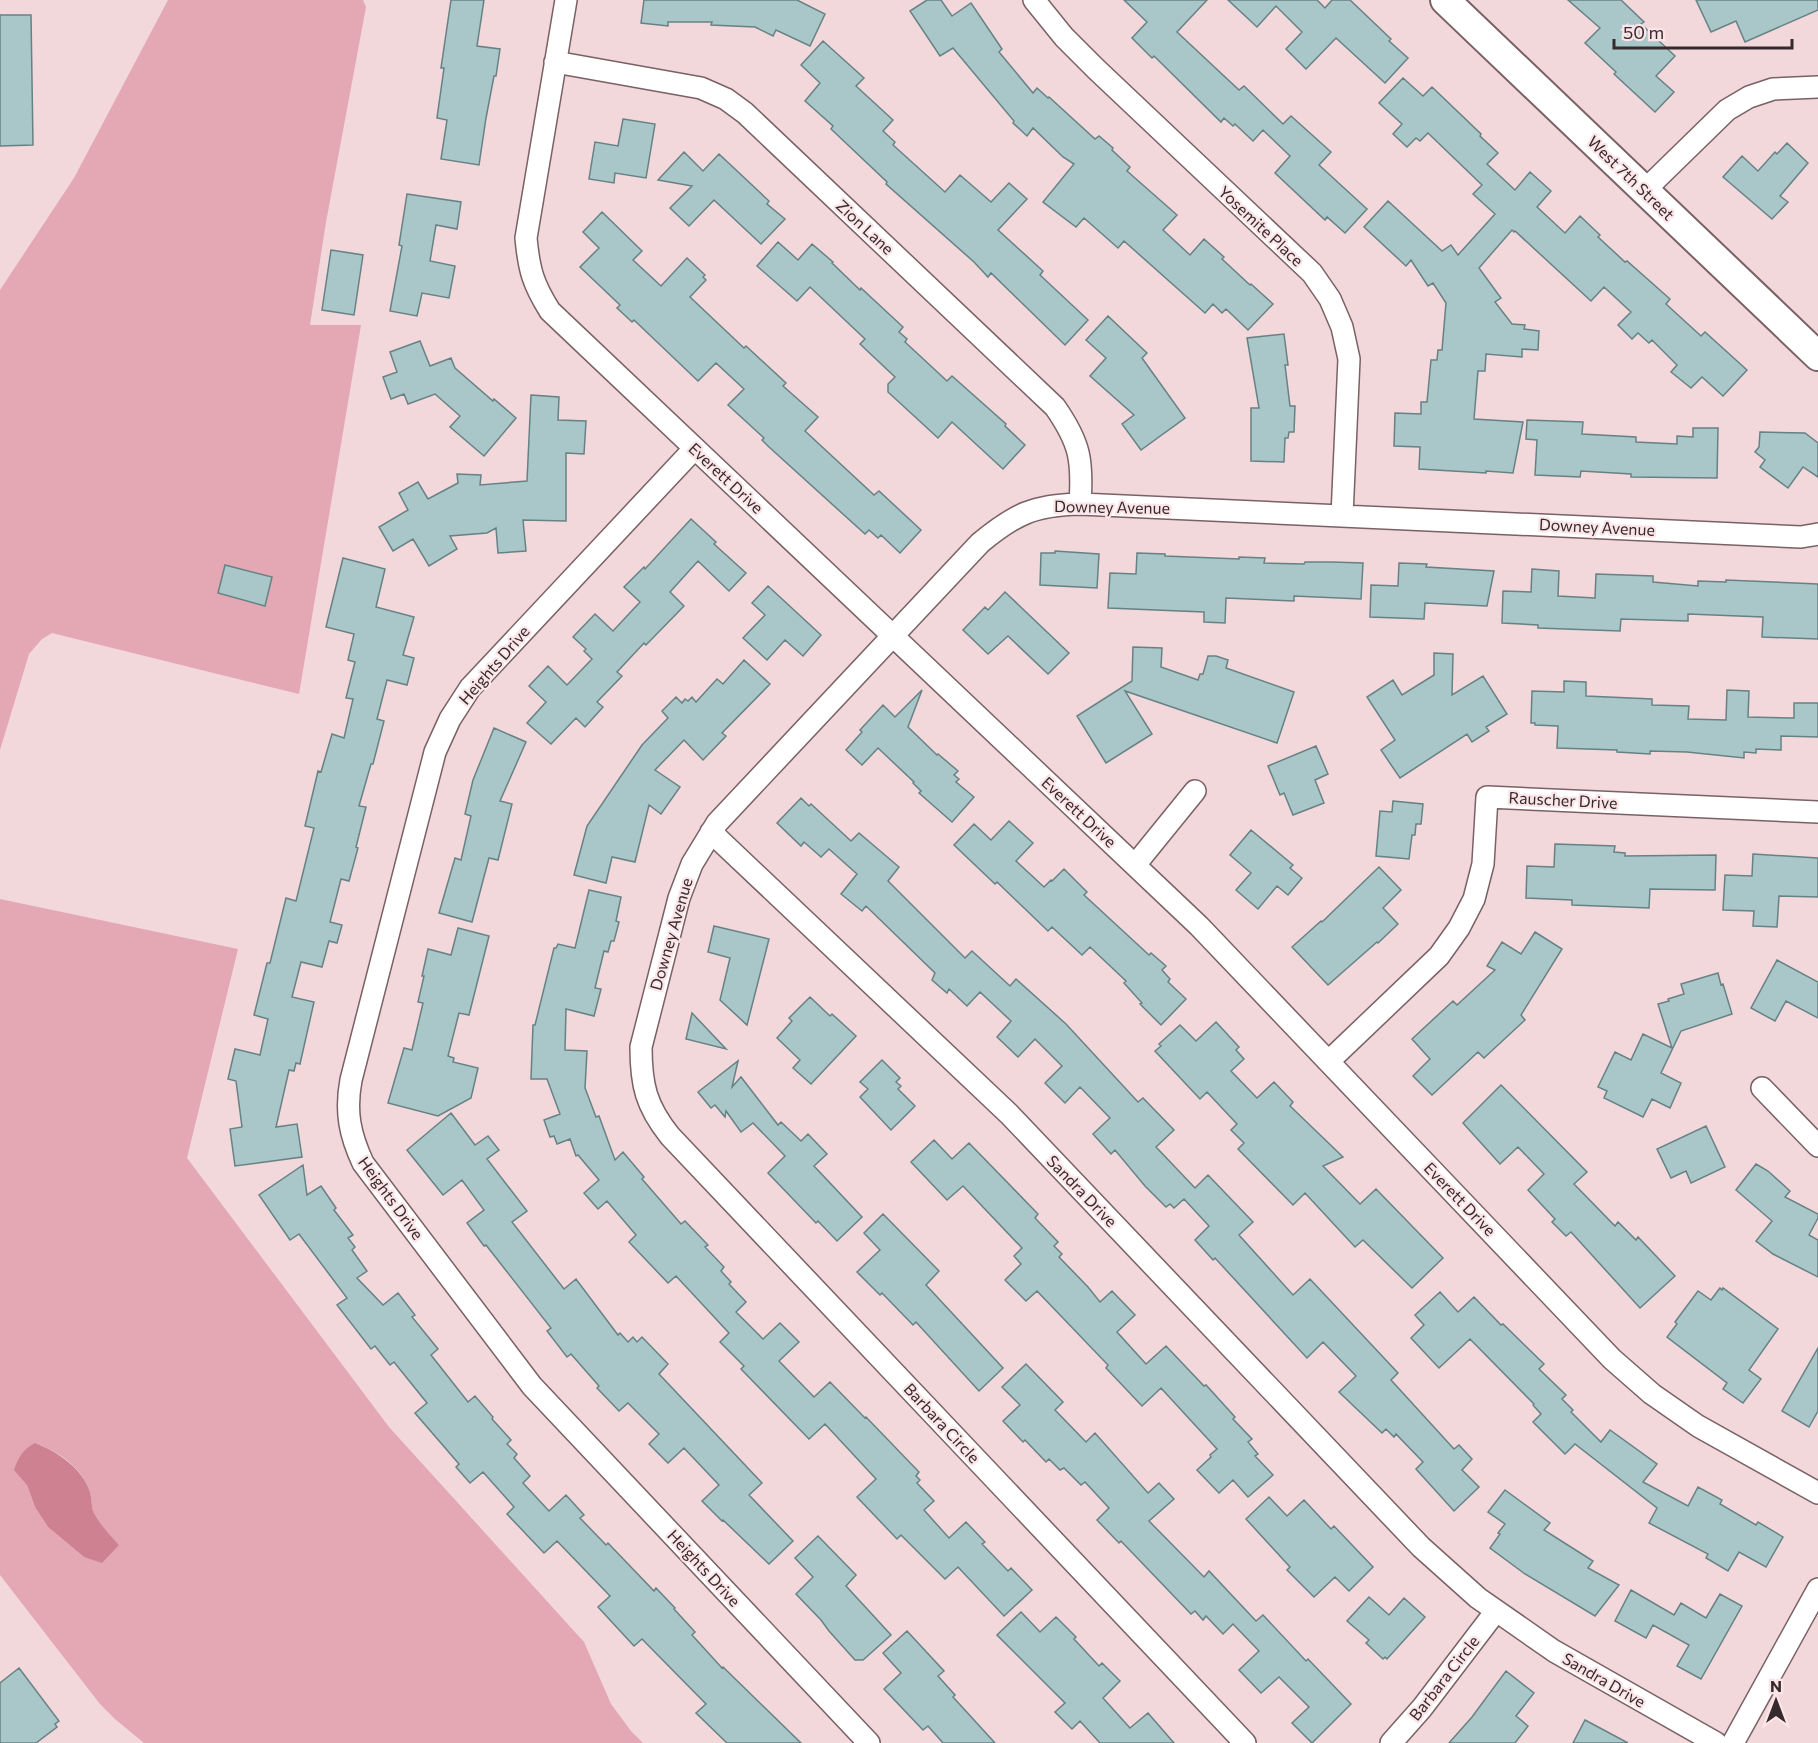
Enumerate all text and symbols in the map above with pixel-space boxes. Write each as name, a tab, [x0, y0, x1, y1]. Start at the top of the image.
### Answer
scale bar	[1614, 12, 1792, 50]
text: 50 m	[1623, 21, 1664, 43]
street label: West 7th Street	[1584, 132, 1679, 224]
street label: Yosemite Place	[1215, 182, 1308, 270]
street label: Zion Lane	[833, 195, 898, 258]
street label: Everett Drive	[685, 438, 768, 517]
street label: Downey Avenue	[1054, 496, 1170, 517]
street label: Downey Avenue	[1539, 514, 1655, 539]
street label: Heights Drive	[454, 621, 533, 708]
street label: Everett Drive	[1038, 772, 1121, 851]
street label: Rauscher Drive	[1508, 787, 1618, 812]
street label: Downey Avenue	[645, 876, 696, 992]
street label: Sandra Drive	[1043, 1151, 1121, 1231]
street label: Heights Drive	[355, 1152, 428, 1243]
street label: Everett Drive	[1421, 1158, 1500, 1239]
street label: Barbara Circle	[901, 1379, 984, 1467]
street label: Heights Drive	[664, 1525, 745, 1610]
street label: Barbara Circle	[1405, 1632, 1483, 1724]
street label: Sandra Drive	[1559, 1648, 1649, 1711]
north arrow	[1746, 1671, 1806, 1731]
text: N	[1770, 1676, 1782, 1695]

